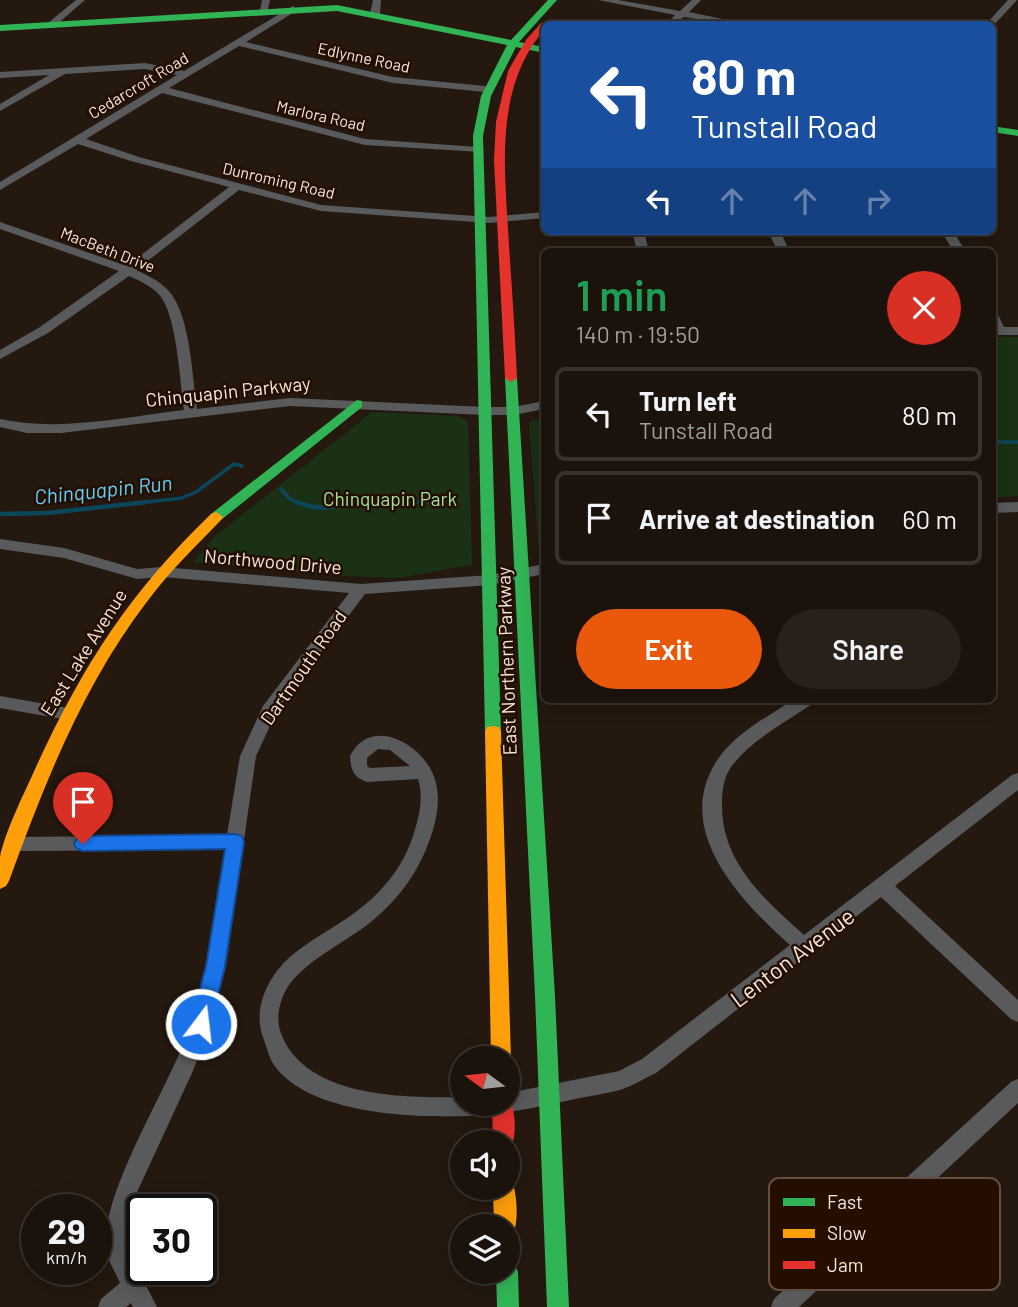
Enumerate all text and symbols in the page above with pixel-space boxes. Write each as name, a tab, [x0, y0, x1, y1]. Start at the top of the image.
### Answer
street label: Edlynne Road	[316, 38, 412, 76]
text: 80 m	[691, 46, 796, 105]
street label: Cedarcroft Road	[84, 48, 192, 122]
icon: left	[576, 49, 667, 140]
street label: Marlora Road	[275, 96, 367, 134]
text: Tunstall Road	[691, 106, 877, 144]
street label: Dunroming Road	[221, 158, 337, 202]
icon: left	[640, 182, 678, 220]
icon: ahead	[713, 182, 751, 220]
icon: ahead	[786, 182, 824, 220]
icon: right	[859, 182, 897, 220]
street label: MacBeth Drive	[58, 222, 158, 276]
text: 1 min	[576, 269, 668, 319]
button: close	[887, 271, 961, 345]
text: 140 m · 19:50	[576, 320, 700, 348]
street label: Chinquapin Parkway	[144, 371, 312, 411]
text: Turn left	[639, 385, 737, 416]
icon: left	[580, 395, 618, 433]
text: 80 m	[902, 399, 957, 430]
text: Tunstall Road	[639, 416, 773, 444]
water label: Chinquapin Run	[33, 469, 173, 509]
park label: Chinquapin Park	[323, 487, 457, 510]
icon: arrive	[580, 499, 618, 537]
text: Arrive at destination	[639, 503, 875, 534]
text: 60 m	[902, 503, 957, 534]
street label: Northwood Drive	[203, 544, 343, 578]
street label: East Northern Parkway	[491, 566, 521, 756]
street label: East Lake Avenue	[35, 584, 131, 720]
street label: Dartmouth Road	[255, 605, 351, 729]
button: Exit	[576, 609, 762, 689]
button: Share	[776, 609, 961, 689]
pin	[53, 772, 113, 844]
icon: arrive	[64, 783, 102, 821]
street label: Lenton Avenue	[724, 901, 860, 1013]
position arrow	[164, 987, 238, 1061]
north arrow	[450, 1046, 520, 1116]
map controls	[450, 1046, 520, 1284]
button: sound	[450, 1130, 520, 1200]
legend	[769, 1178, 1000, 1290]
text: Fast	[827, 1190, 863, 1213]
speed limit sign: 30	[126, 1194, 217, 1285]
text: 29	[47, 1209, 86, 1251]
button: layers	[450, 1214, 520, 1284]
text: Slow	[827, 1221, 866, 1244]
text: km/h	[46, 1246, 87, 1268]
text: Jam	[827, 1253, 863, 1276]

